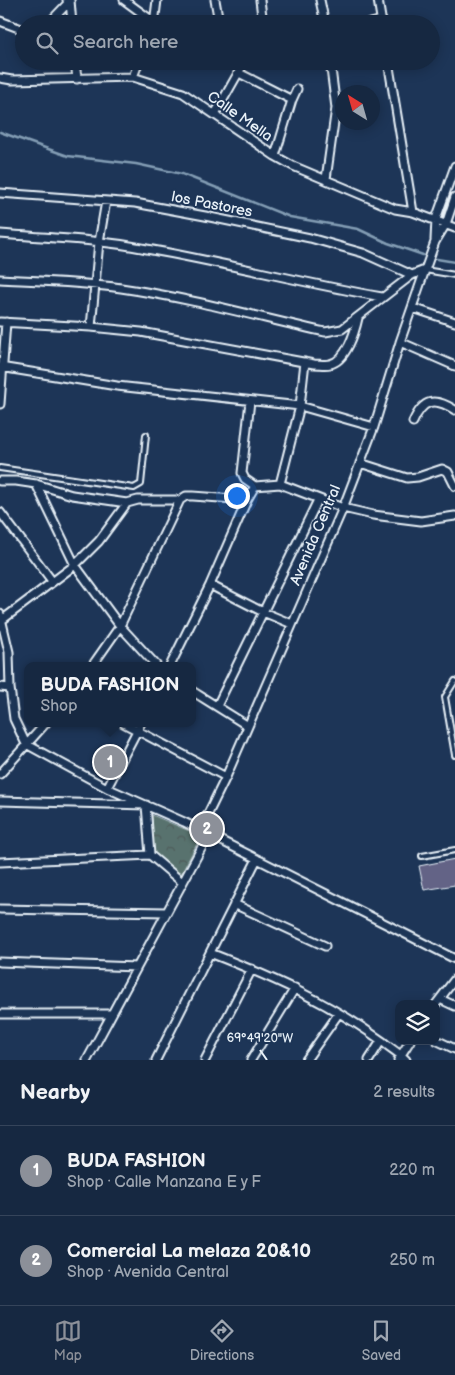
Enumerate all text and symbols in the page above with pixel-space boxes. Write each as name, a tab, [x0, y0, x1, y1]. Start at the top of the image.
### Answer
search box	[15, 15, 440, 70]
icon: search	[33, 29, 61, 57]
text: Search here	[73, 31, 178, 54]
north arrow	[335, 85, 380, 130]
street label: Calle Mella	[203, 87, 276, 146]
street label: los Pastores	[170, 187, 255, 222]
street label: Avenida Central	[286, 482, 345, 588]
your location	[224, 483, 250, 509]
popup	[24, 662, 196, 727]
text: BUDA FASHION	[41, 674, 179, 697]
text: Shop	[41, 697, 77, 716]
pin: 1	[94, 743, 126, 781]
pin: 2	[191, 810, 223, 848]
map controls	[395, 1000, 440, 1045]
button: layers	[395, 1000, 440, 1045]
text: 69°49'20"W	[227, 1031, 293, 1046]
text: Nearby	[20, 1080, 90, 1105]
text: 2 results	[373, 1083, 435, 1102]
text: BUDA FASHION	[67, 1150, 206, 1173]
text: 1	[33, 1161, 39, 1180]
text: 220 m	[389, 1161, 435, 1180]
text: Shop · Calle Manzana E y F	[67, 1173, 261, 1192]
text: Comercial La melaza 20&10	[67, 1240, 311, 1263]
text: 2	[31, 1251, 41, 1270]
text: 250 m	[389, 1251, 435, 1270]
text: Shop · Avenida Central	[67, 1263, 229, 1282]
tab: Map	[54, 1317, 82, 1364]
tab: Directions	[190, 1317, 254, 1364]
tab: Saved	[362, 1317, 401, 1364]

